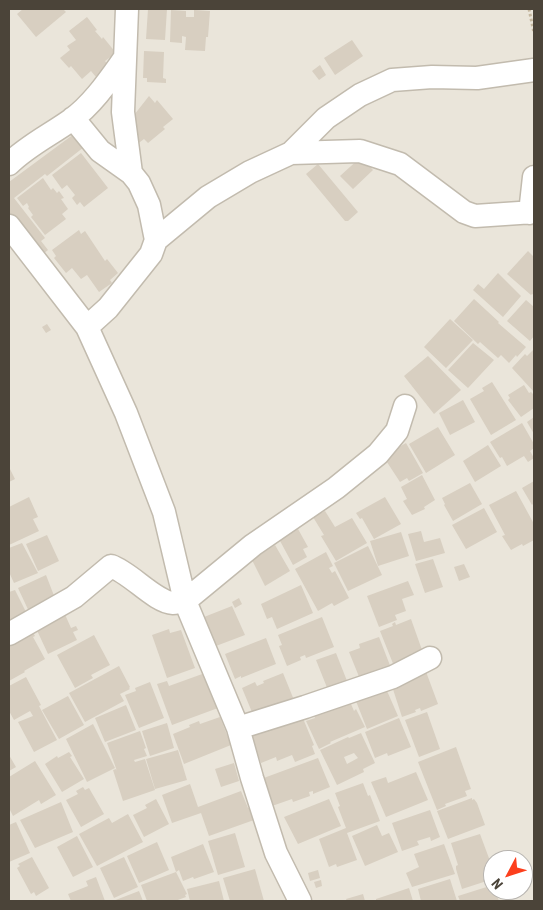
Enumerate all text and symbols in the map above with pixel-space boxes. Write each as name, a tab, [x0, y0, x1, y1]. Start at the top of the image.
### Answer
north arrow	[483, 850, 533, 900]
text: N	[488, 876, 506, 892]

